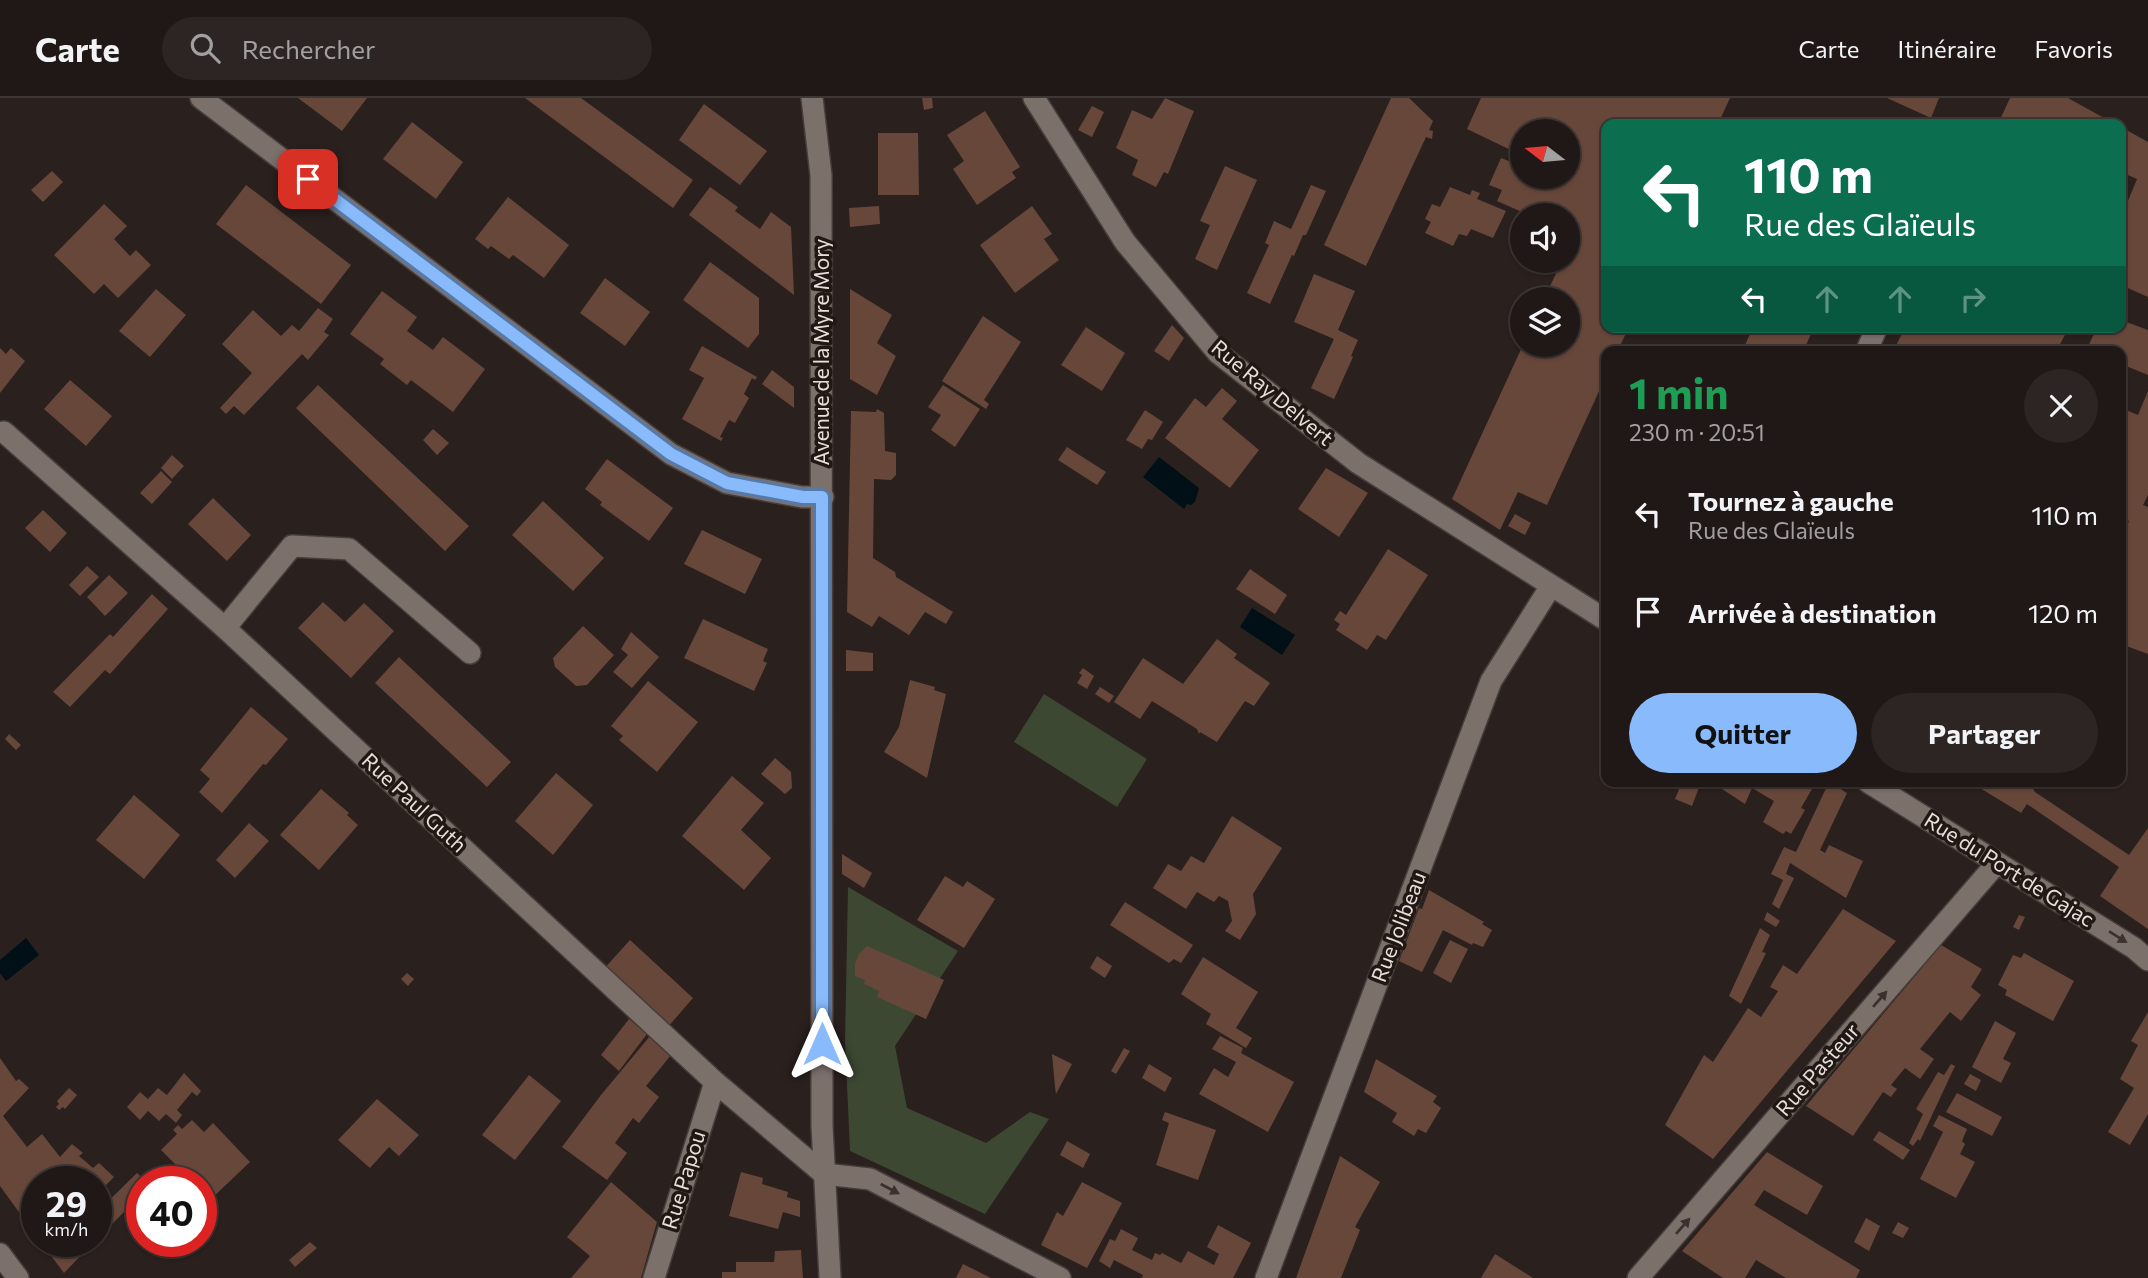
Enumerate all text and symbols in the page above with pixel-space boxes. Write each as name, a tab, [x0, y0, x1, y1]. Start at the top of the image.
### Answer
search box	[162, 17, 652, 80]
text: Carte	[35, 28, 120, 69]
icon: search	[186, 29, 224, 67]
text: Rechercher	[242, 33, 375, 64]
text: Carte	[1799, 34, 1860, 63]
text: Itinéraire	[1898, 34, 1997, 63]
text: Favoris	[2035, 34, 2113, 63]
north arrow	[1510, 119, 1580, 189]
map controls	[1510, 119, 1580, 357]
text: 110 m	[1744, 143, 1873, 203]
icon: left	[1629, 147, 1720, 238]
pin	[278, 149, 338, 209]
icon: arrive	[289, 160, 327, 198]
button: sound	[1510, 203, 1580, 273]
text: Rue des Glaïeuls	[1744, 203, 1976, 243]
street label: Avenue de la Myre Mory	[808, 238, 833, 465]
icon: left	[1735, 280, 1773, 318]
icon: ahead	[1808, 280, 1846, 318]
icon: ahead	[1881, 280, 1919, 318]
icon: right	[1954, 280, 1992, 318]
button: layers	[1510, 287, 1580, 357]
street label: Rue Ray Delvert	[1207, 334, 1339, 450]
text: 1 min	[1629, 366, 1729, 418]
button: close	[2024, 369, 2098, 443]
text: 230 m · 20:51	[1629, 418, 1765, 446]
text: Tournez à gauche	[1688, 485, 1894, 516]
icon: left	[1629, 495, 1667, 533]
text: 110 m	[2031, 499, 2098, 530]
text: Rue des Glaïeuls	[1688, 516, 1855, 544]
icon: arrive	[1629, 593, 1667, 631]
text: Arrivée à destination	[1688, 597, 1936, 628]
text: 120 m	[2028, 597, 2098, 628]
button: Quitter	[1629, 693, 1857, 773]
button: Partager	[1871, 693, 2098, 773]
street label: Rue Paul Guth	[358, 747, 472, 857]
street label: Rue du Port de Gajac	[1920, 806, 2099, 931]
street label: Rue Jolibeau	[1365, 868, 1430, 985]
one-way arrow	[2108, 931, 2127, 944]
one-way arrow	[1872, 990, 1888, 1008]
position arrow	[785, 1007, 859, 1081]
street label: Rue Pasteur	[1770, 1018, 1864, 1120]
street label: Rue Papou	[656, 1127, 709, 1232]
speed limit sign: 40	[126, 1166, 217, 1257]
text: 29	[46, 1181, 87, 1224]
one-way arrow	[880, 1183, 900, 1195]
text: km/h	[45, 1218, 88, 1240]
one-way arrow	[1675, 1218, 1690, 1235]

